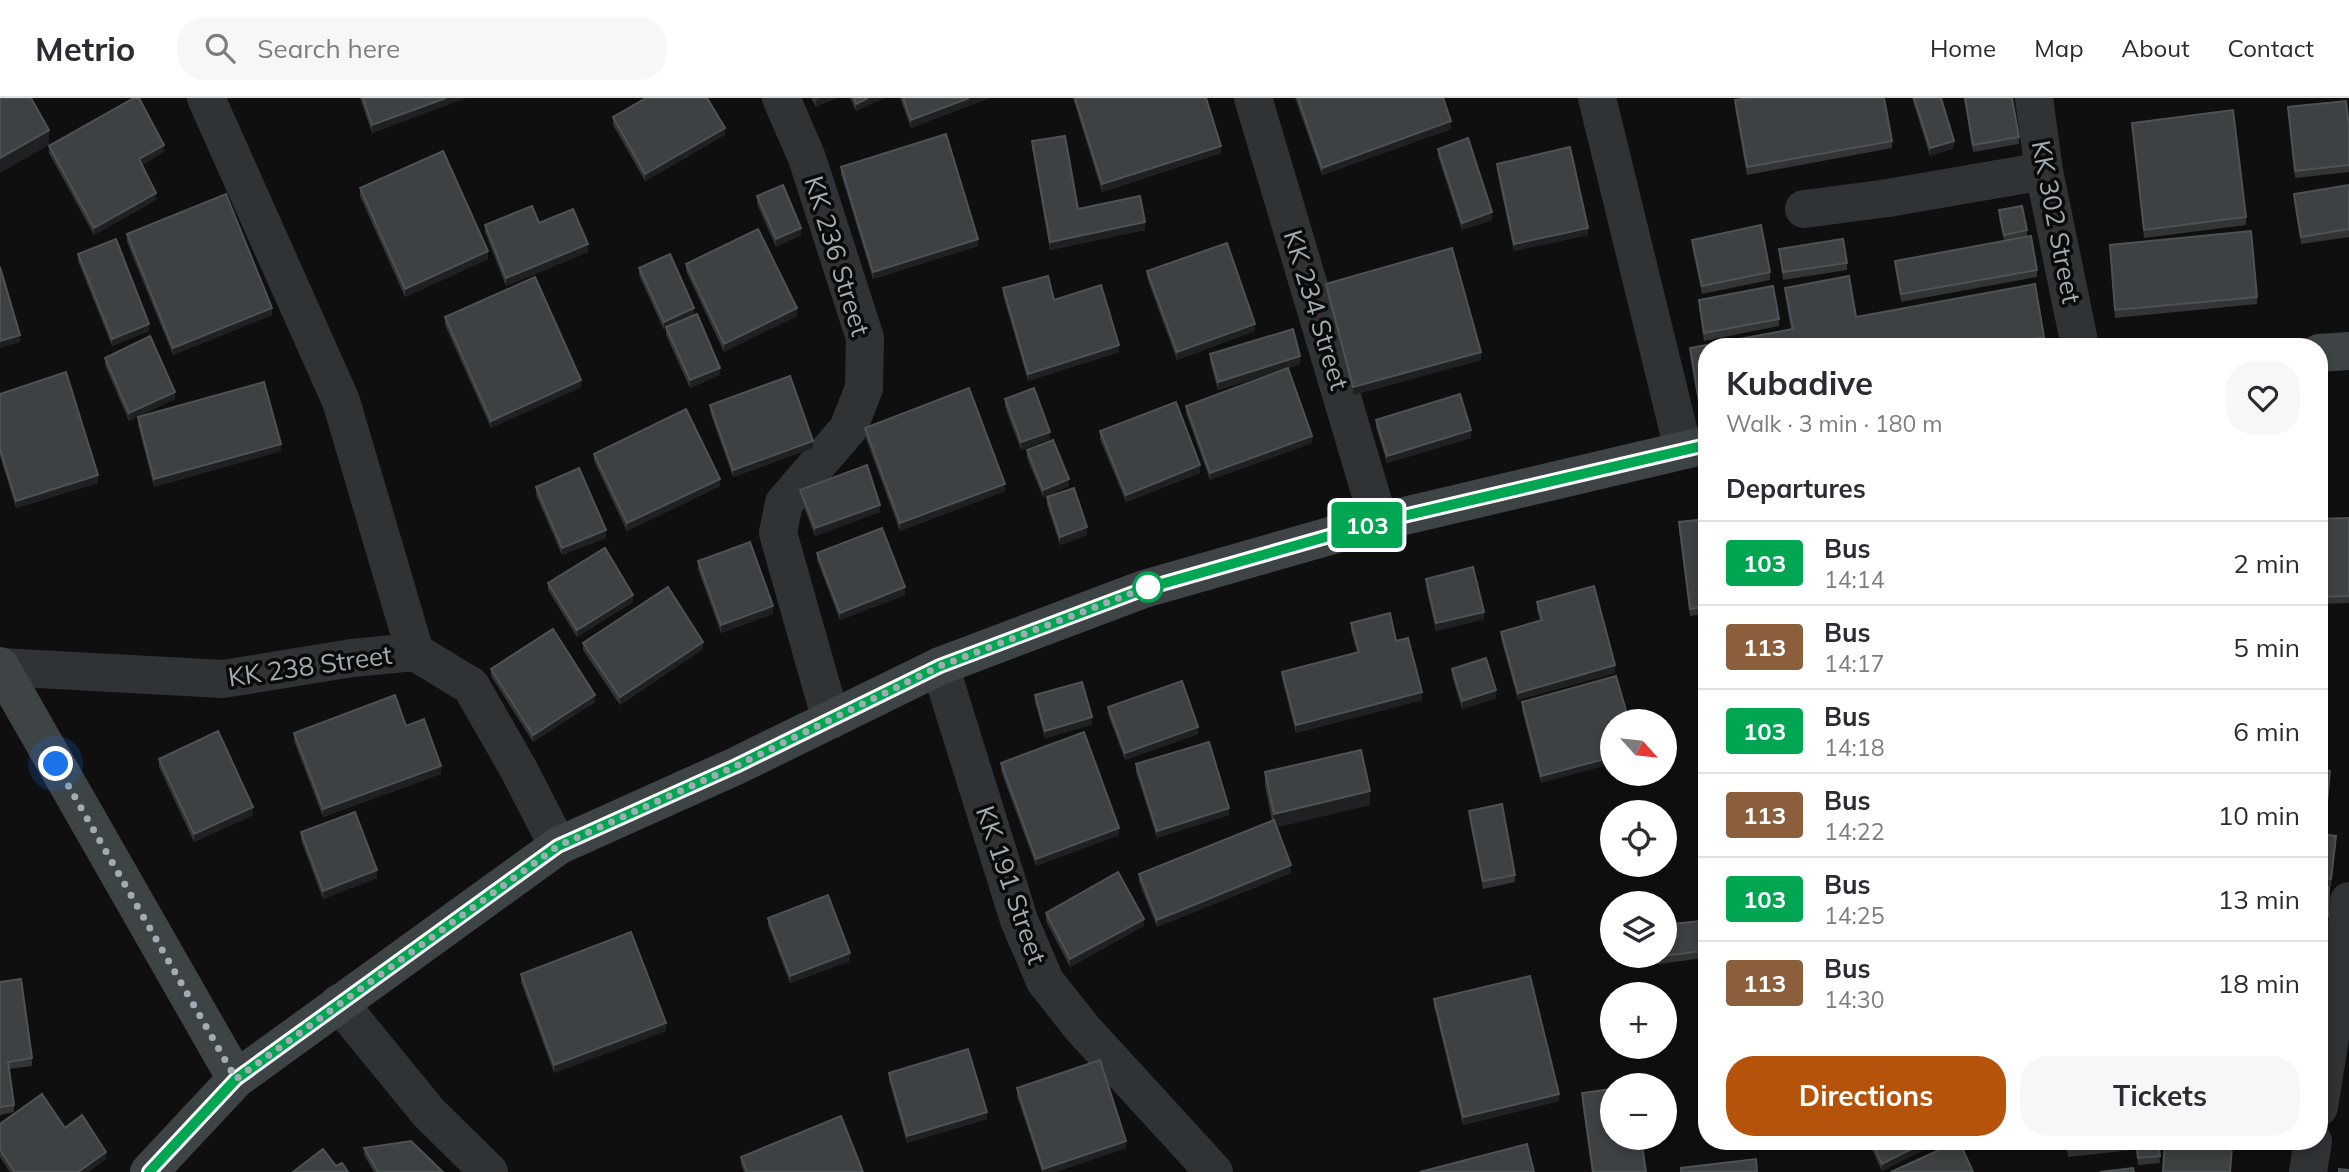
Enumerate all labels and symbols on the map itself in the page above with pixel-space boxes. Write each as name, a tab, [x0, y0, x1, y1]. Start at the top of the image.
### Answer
street label: KK 302 Street	[2025, 138, 2088, 306]
street label: KK 236 Street	[798, 172, 877, 340]
street label: KK 234 Street	[1277, 226, 1356, 394]
line badge: 103	[1327, 502, 1407, 548]
unlabelled marker	[1133, 572, 1163, 602]
street label: KK 238 Street	[226, 638, 394, 693]
north arrow	[1600, 709, 1676, 786]
your location	[38, 746, 73, 781]
street label: KK 191 Street	[969, 801, 1054, 968]

